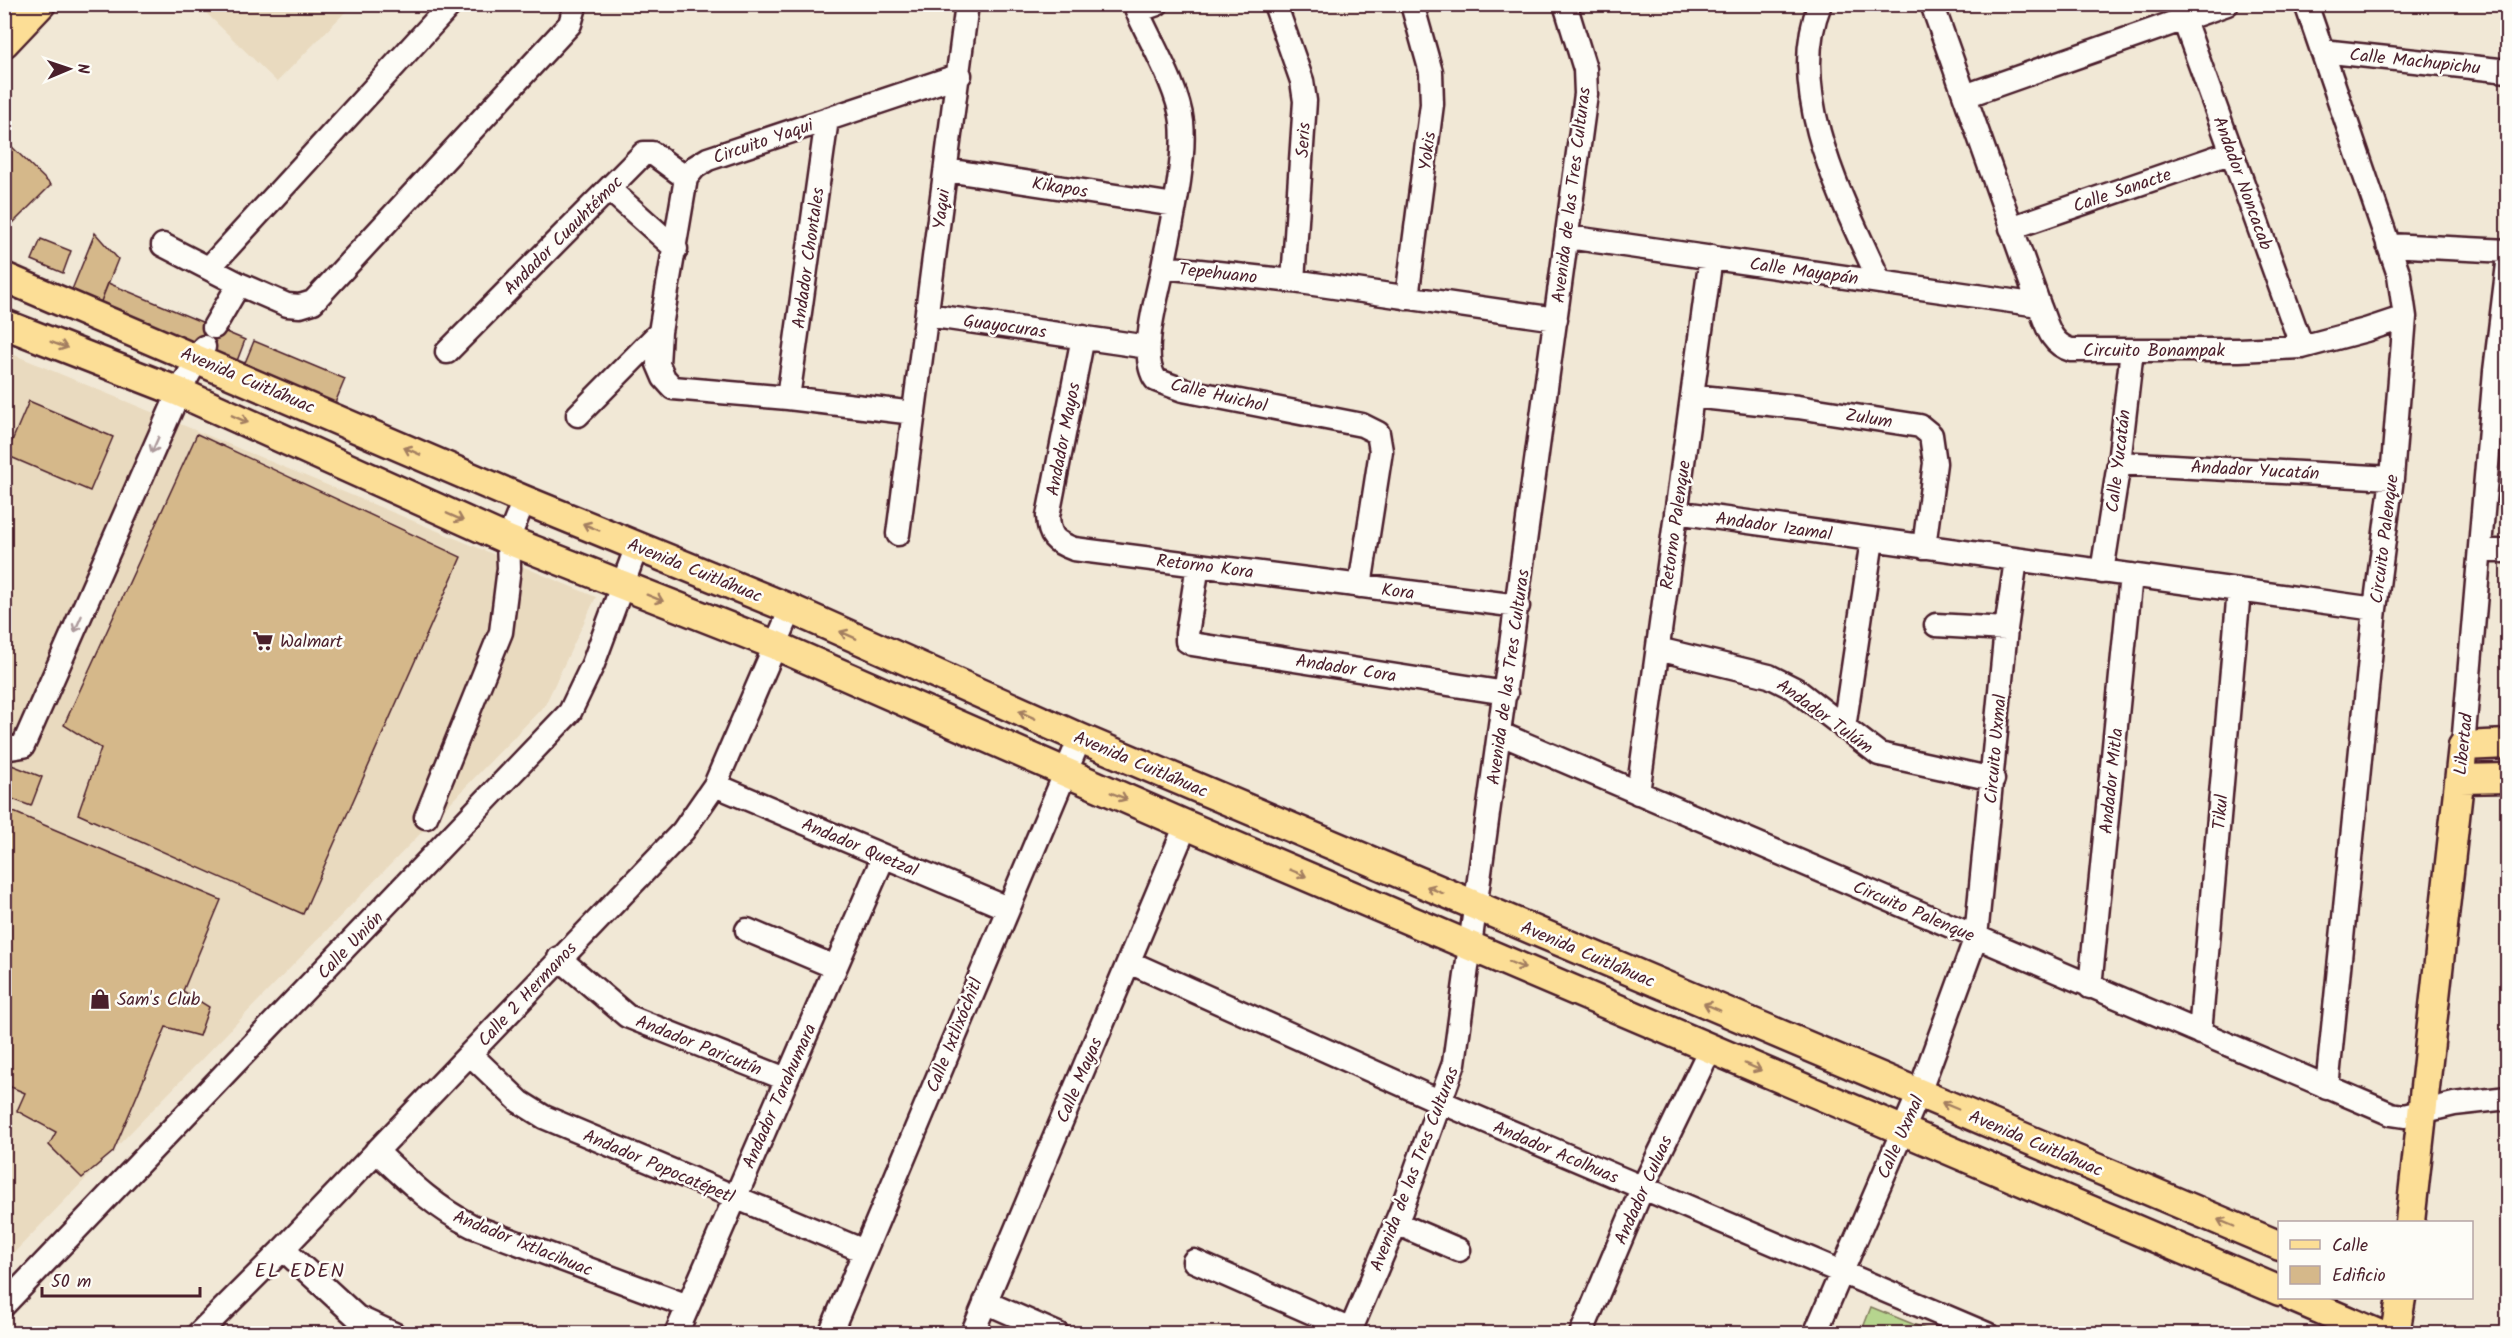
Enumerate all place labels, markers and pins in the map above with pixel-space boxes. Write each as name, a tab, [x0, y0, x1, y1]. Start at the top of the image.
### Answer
place label: Walmart	[280, 628, 344, 657]
supermarket icon: Walmart	[251, 629, 275, 653]
place label: Sam's Club	[117, 986, 201, 1015]
shop icon: Sam's Club	[88, 987, 112, 1011]

